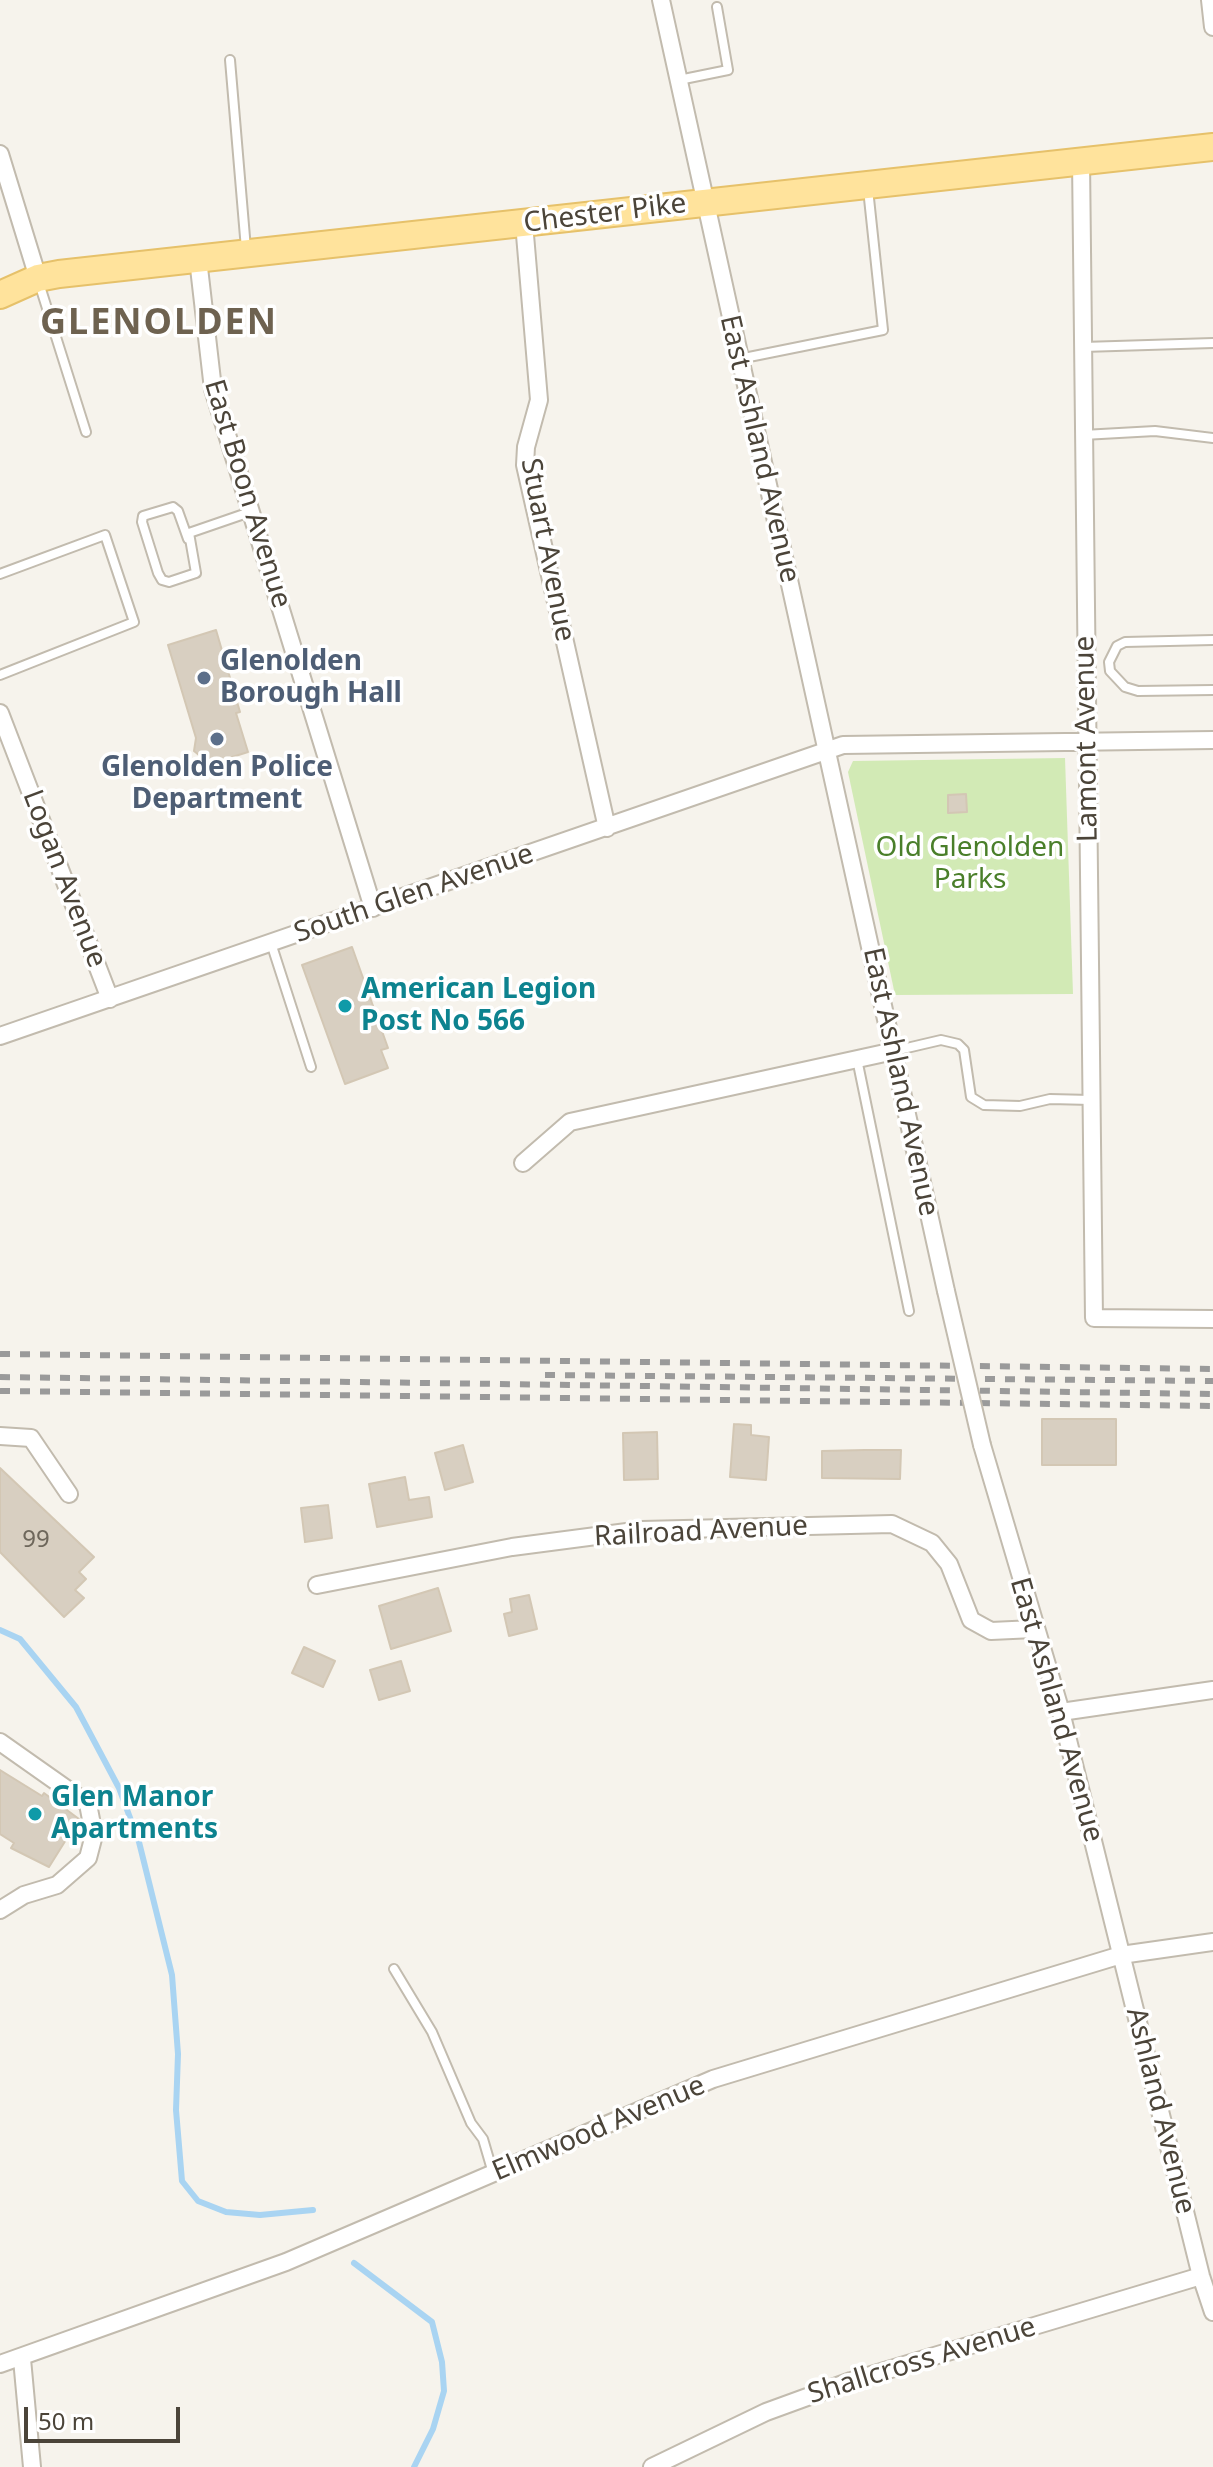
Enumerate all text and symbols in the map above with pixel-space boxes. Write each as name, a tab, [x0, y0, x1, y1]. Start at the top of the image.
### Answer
street label: Chester Pike	[522, 187, 688, 241]
district label: GLENOLDEN	[40, 302, 278, 346]
street label: East Ashland Avenue	[712, 312, 806, 586]
street label: East Boon Avenue	[196, 376, 298, 612]
street label: Stuart Avenue	[513, 456, 581, 644]
street label: Lamont Avenue	[1068, 635, 1106, 843]
place label: Glenolden Borough Hall	[220, 645, 402, 711]
marker: Glenolden Borough Hall	[195, 669, 213, 687]
marker: Glenolden Police Department	[208, 730, 226, 748]
place label: Glenolden Police Department	[101, 751, 333, 817]
street label: Logan Avenue	[15, 785, 113, 973]
park label: Old Glenolden Parks	[876, 831, 1064, 897]
street label: South Glen Avenue	[290, 837, 538, 951]
street label: East Ashland Avenue	[855, 945, 945, 1219]
place label: American Legion Post No 566	[361, 973, 596, 1039]
marker: American Legion Post No 566	[336, 997, 354, 1015]
street label: Railroad Avenue	[593, 1510, 809, 1554]
house number: 99	[22, 1526, 50, 1554]
street label: East Ashland Avenue	[1002, 1574, 1110, 1846]
place label: Glen Manor Apartments	[51, 1781, 218, 1847]
marker: Glen Manor Apartments	[26, 1805, 44, 1823]
street label: Ashland Avenue	[1118, 2004, 1202, 2218]
street label: Elmwood Avenue	[488, 2069, 710, 2189]
street label: Shallcross Avenue	[804, 2310, 1040, 2412]
scale bar	[28, 2391, 184, 2441]
text: 50 m	[38, 2404, 94, 2437]

